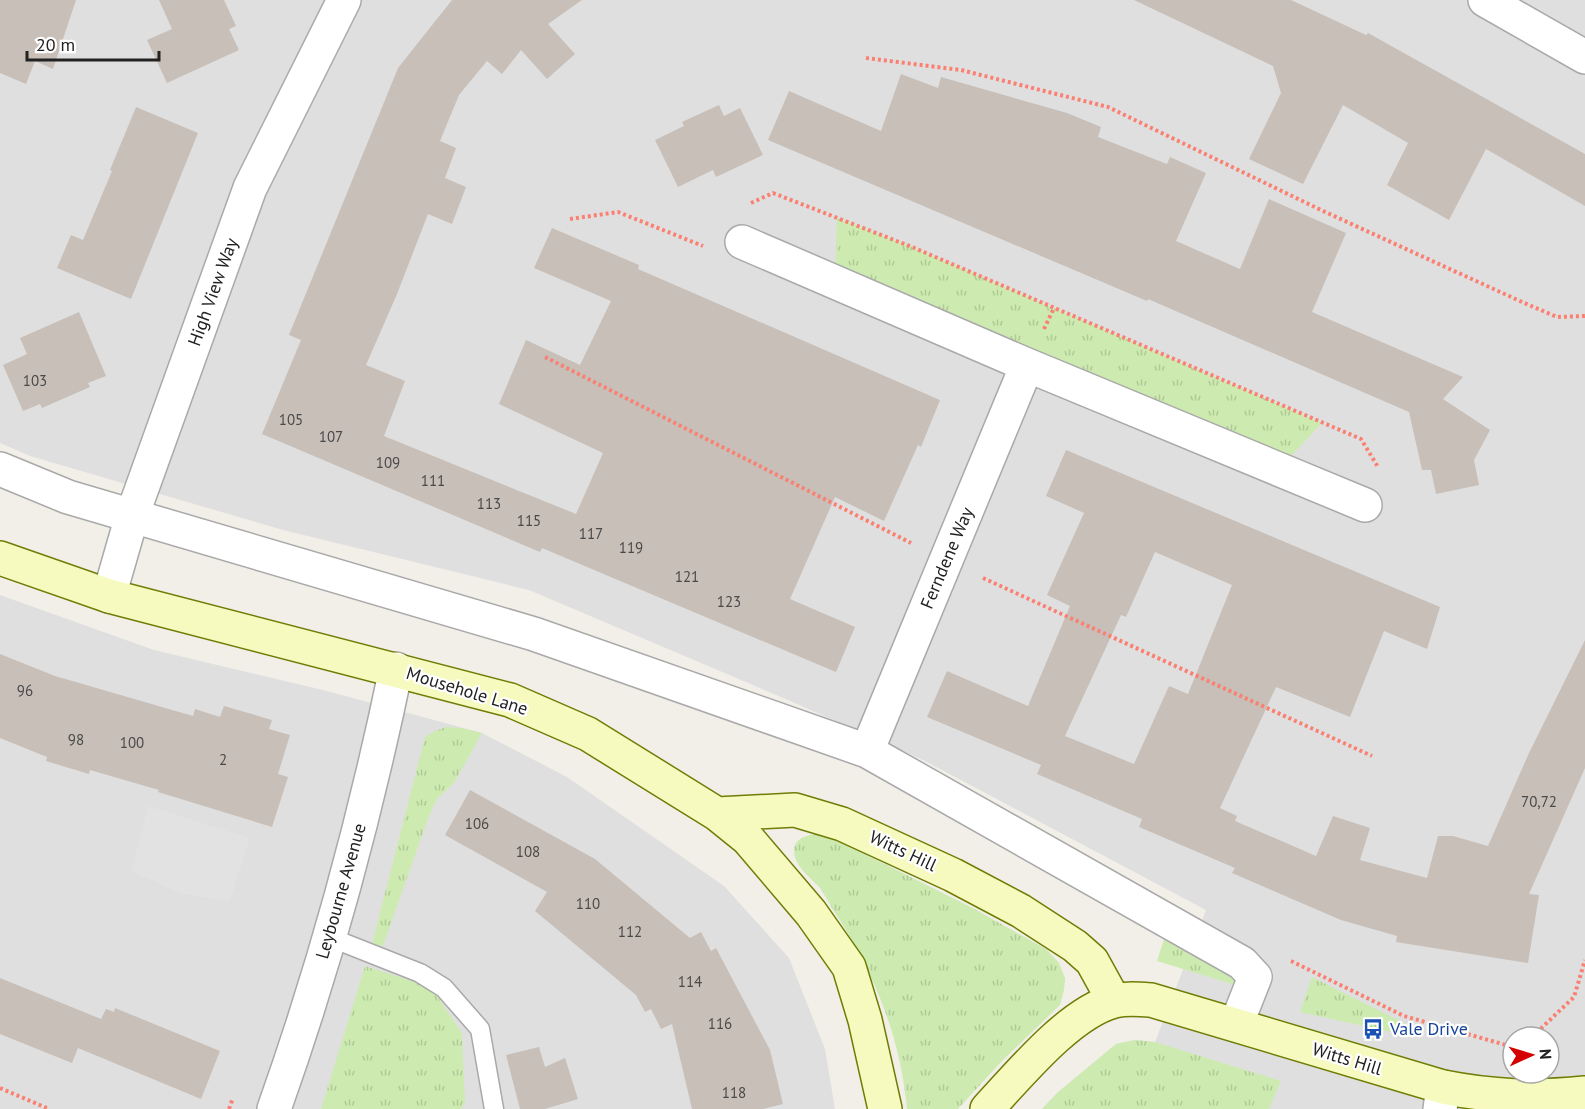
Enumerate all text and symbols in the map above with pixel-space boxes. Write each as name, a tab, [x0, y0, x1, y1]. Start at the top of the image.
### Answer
scale bar	[27, 24, 159, 62]
text: 20 m	[36, 33, 75, 56]
street label: High View Way	[182, 234, 243, 349]
house number: 103	[23, 371, 47, 390]
house number: 105	[279, 410, 303, 429]
house number: 107	[319, 427, 343, 446]
house number: 109	[376, 453, 400, 472]
house number: 111	[421, 471, 445, 490]
house number: 113	[477, 494, 501, 513]
street label: Ferndene Way	[915, 503, 978, 612]
house number: 115	[517, 511, 541, 530]
house number: 117	[579, 524, 603, 543]
house number: 119	[619, 538, 643, 557]
house number: 121	[675, 567, 699, 586]
house number: 123	[717, 592, 741, 611]
street label: Mousehole Lane	[404, 661, 531, 720]
house number: 96	[17, 681, 33, 700]
house number: 98	[68, 730, 84, 749]
house number: 100	[120, 733, 144, 752]
house number: 2	[219, 750, 227, 769]
house number: 70,72	[1521, 792, 1557, 811]
house number: 106	[465, 814, 489, 833]
street label: Leybourne Avenue	[310, 820, 371, 961]
street label: Witts Hill	[866, 825, 941, 876]
house number: 108	[516, 842, 540, 861]
house number: 110	[576, 894, 600, 913]
house number: 112	[618, 922, 642, 941]
house number: 114	[678, 972, 702, 991]
house number: 116	[708, 1014, 732, 1033]
bus stop icon: Vale Drive	[1361, 1017, 1385, 1041]
place label: Vale Drive	[1389, 1017, 1468, 1040]
north arrow	[1501, 1025, 1561, 1085]
street label: Witts Hill	[1309, 1037, 1386, 1080]
text: N	[1536, 1048, 1556, 1060]
house number: 118	[722, 1083, 746, 1102]

